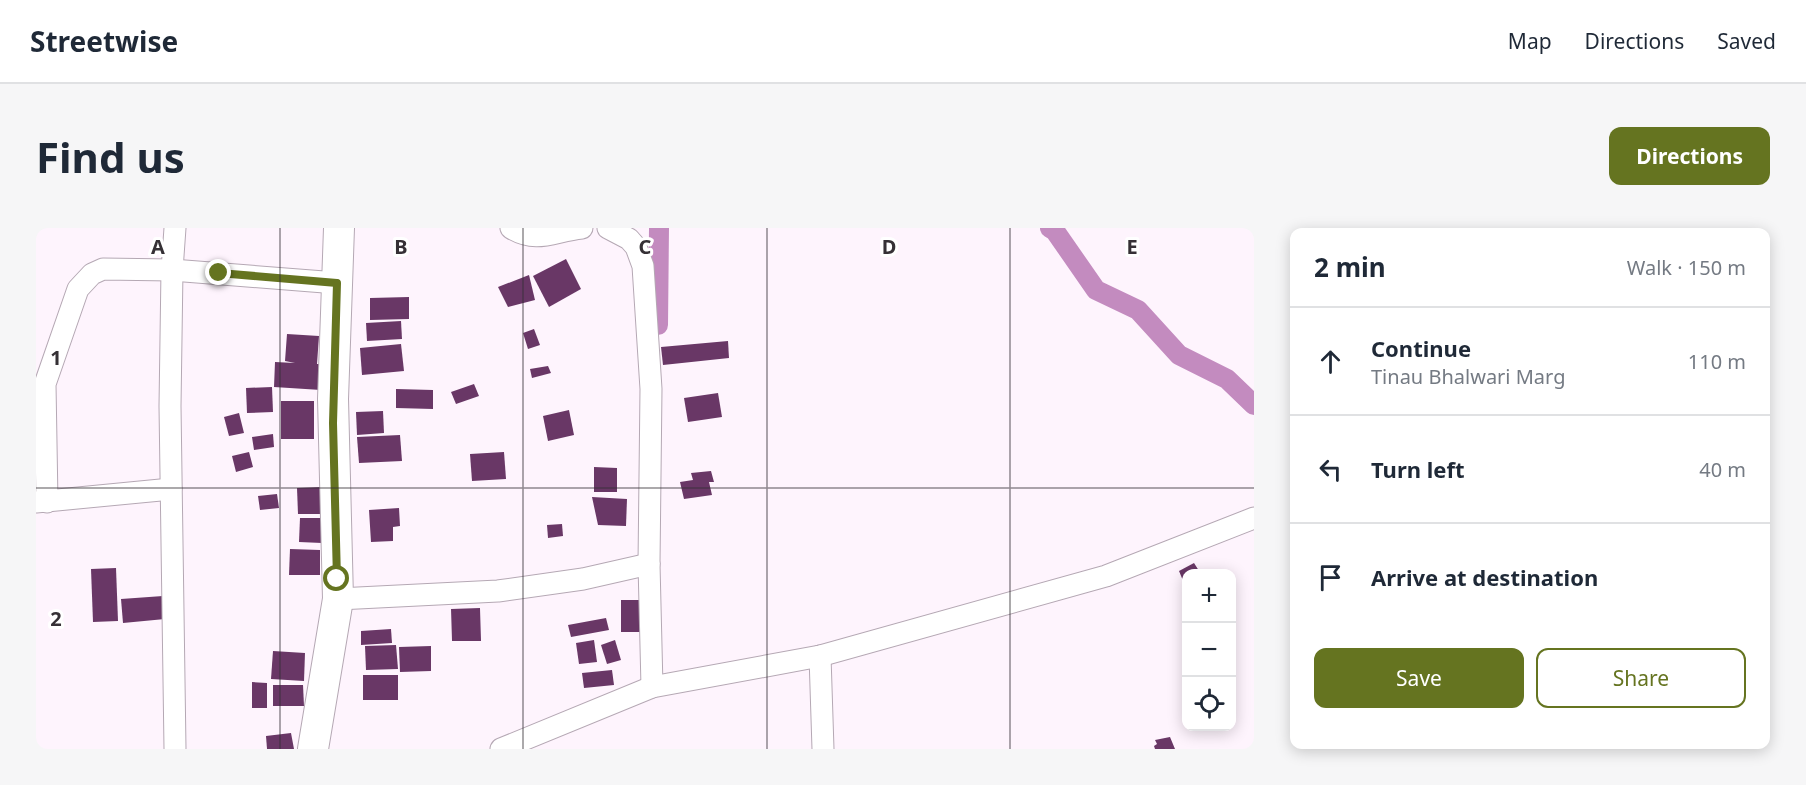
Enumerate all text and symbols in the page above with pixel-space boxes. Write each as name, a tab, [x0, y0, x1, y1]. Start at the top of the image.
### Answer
text: Streetwise	[30, 22, 178, 60]
text: Map	[1508, 27, 1552, 55]
text: Directions	[1585, 27, 1684, 55]
text: Saved	[1717, 27, 1776, 55]
button: Directions	[1609, 127, 1770, 185]
text: Find us	[36, 128, 185, 185]
text: A	[151, 233, 165, 260]
text: B	[394, 233, 408, 260]
text: C	[639, 233, 652, 260]
text: D	[882, 233, 896, 260]
text: E	[1126, 233, 1138, 260]
text: 2 min	[1314, 249, 1386, 285]
text: Walk · 150 m	[1627, 254, 1746, 281]
route end	[205, 259, 231, 285]
text: Continue	[1371, 333, 1471, 363]
text: 1	[50, 344, 62, 371]
icon: ahead	[1314, 345, 1347, 378]
text: 110 m	[1688, 348, 1746, 375]
text: Tinau Bhalwari Marg	[1371, 363, 1565, 390]
icon: left	[1314, 453, 1347, 486]
text: Turn left	[1371, 454, 1465, 484]
text: 40 m	[1699, 456, 1746, 483]
icon: arrive	[1314, 561, 1347, 594]
text: Arrive at destination	[1371, 562, 1598, 592]
route start	[323, 565, 349, 591]
map controls	[1182, 569, 1236, 731]
button: +	[1182, 569, 1236, 623]
text: 2	[50, 605, 62, 632]
button: −	[1182, 623, 1236, 677]
button: Save	[1314, 648, 1524, 708]
button: Share	[1536, 648, 1746, 708]
button: locate	[1182, 677, 1236, 731]

